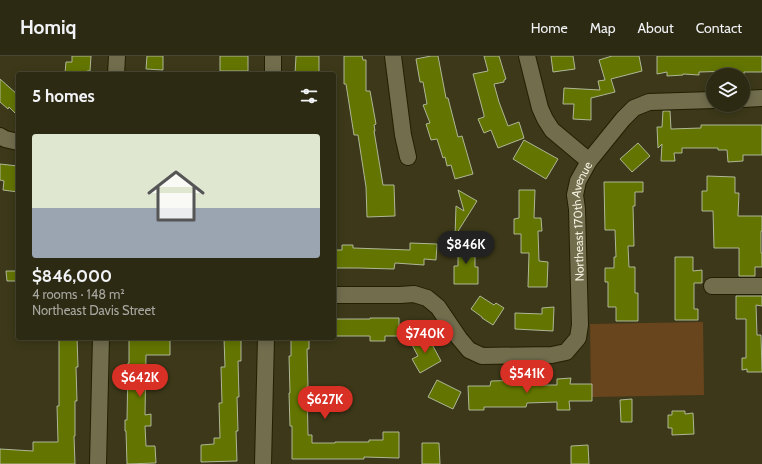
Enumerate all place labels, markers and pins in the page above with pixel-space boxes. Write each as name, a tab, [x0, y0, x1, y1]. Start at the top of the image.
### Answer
pin: $846K	[438, 231, 494, 265]
pin: $740K	[397, 320, 453, 354]
pin: $541K	[499, 360, 555, 394]
pin: $642K	[112, 364, 168, 398]
pin: $627K	[297, 386, 353, 420]

